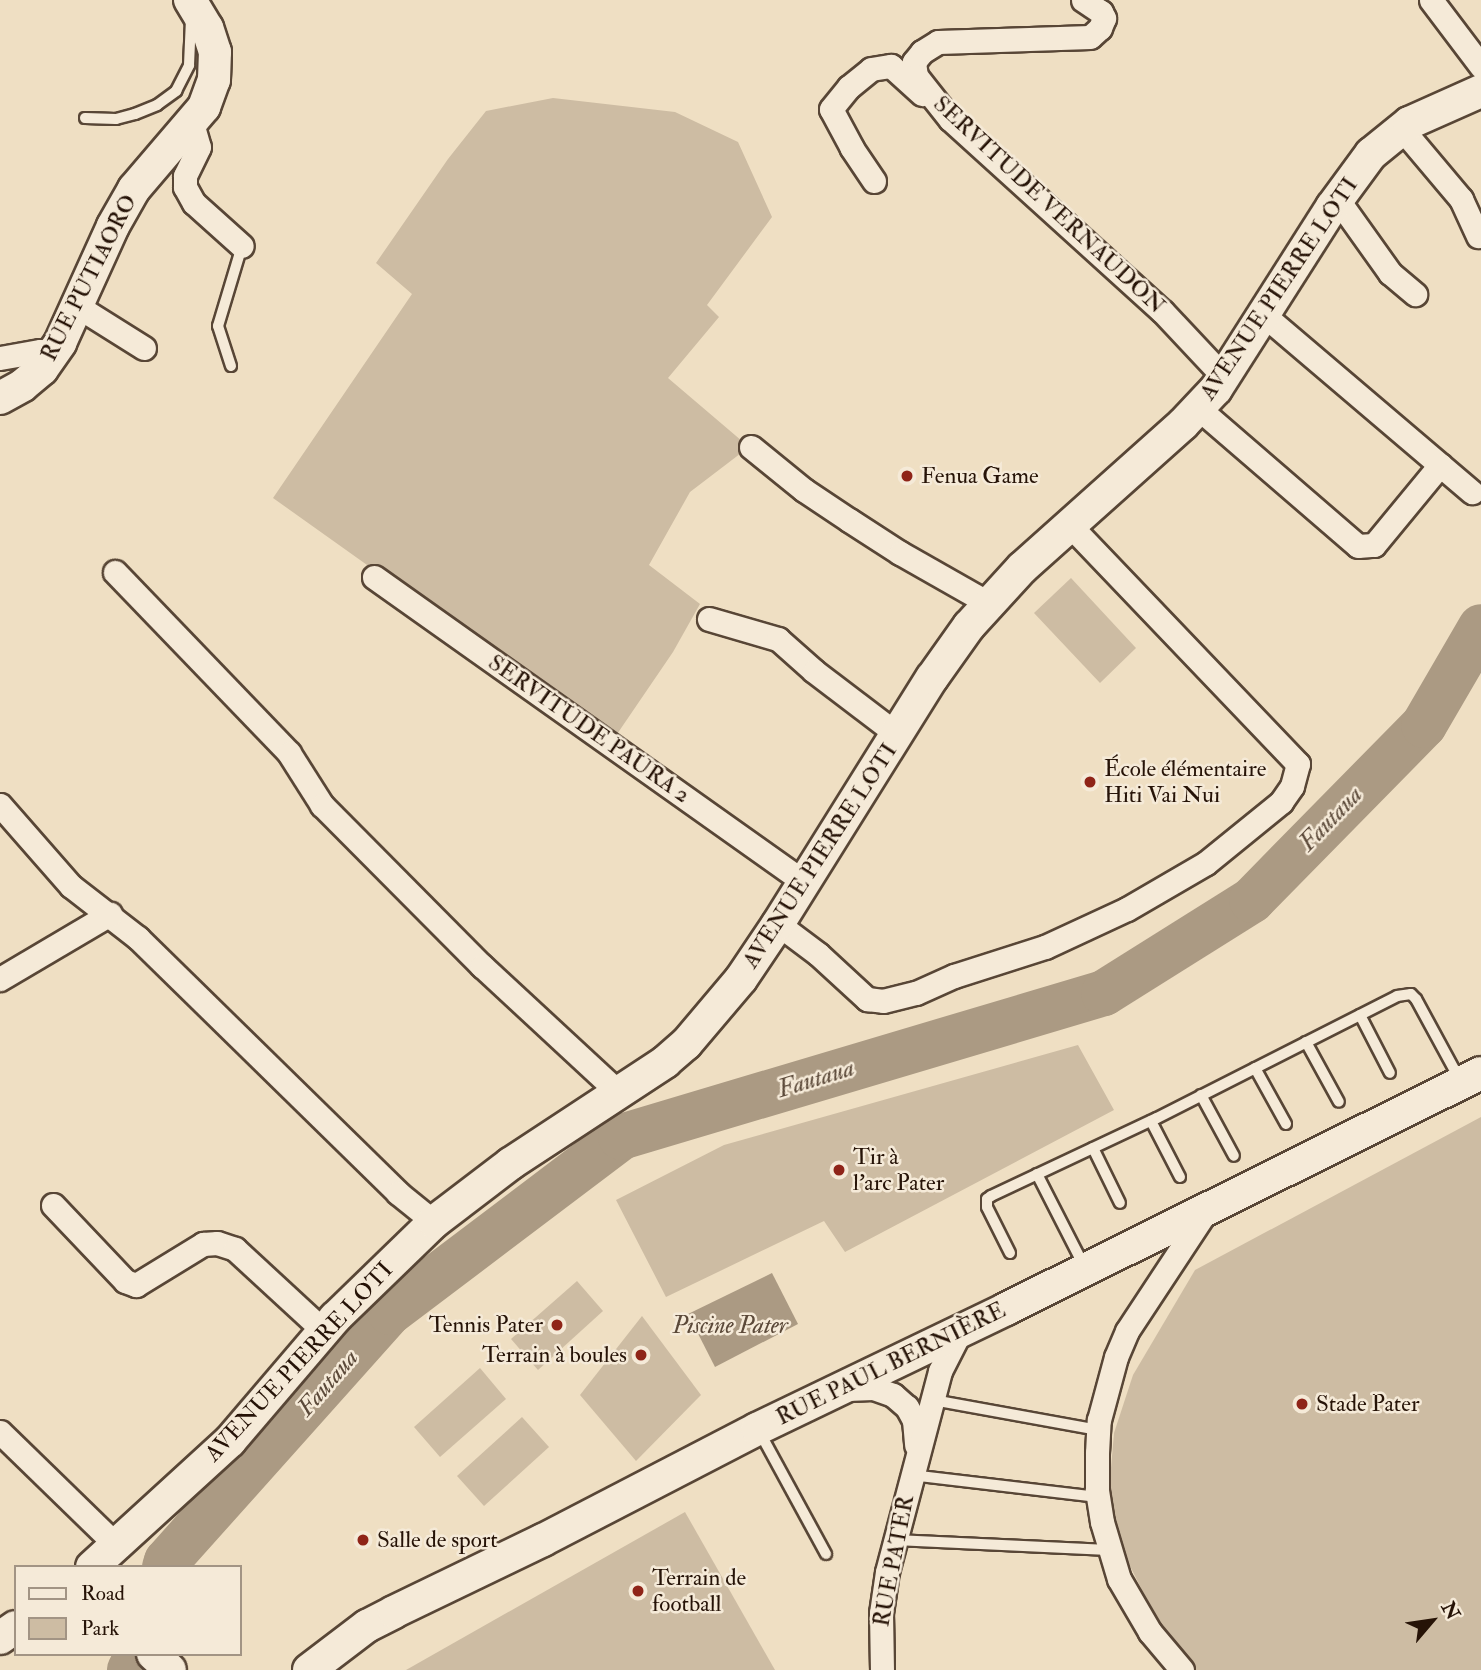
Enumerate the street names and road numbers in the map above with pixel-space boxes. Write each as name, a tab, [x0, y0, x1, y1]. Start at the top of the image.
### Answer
street label: SERVITUDE VERNAUDON	[927, 90, 1171, 320]
street label: AVENUE PIERRE LOTI	[1194, 172, 1364, 406]
street label: RUE PUTIAORO	[35, 190, 143, 366]
street label: SERVITUDE PAURA 2	[483, 649, 695, 809]
street label: AVENUE PIERRE LOTI	[737, 738, 903, 974]
street label: AVENUE PIERRE LOTI	[199, 1257, 399, 1467]
street label: RUE PAUL BERNIÈRE	[772, 1296, 1010, 1432]
street label: RUE PATER	[868, 1493, 920, 1629]

